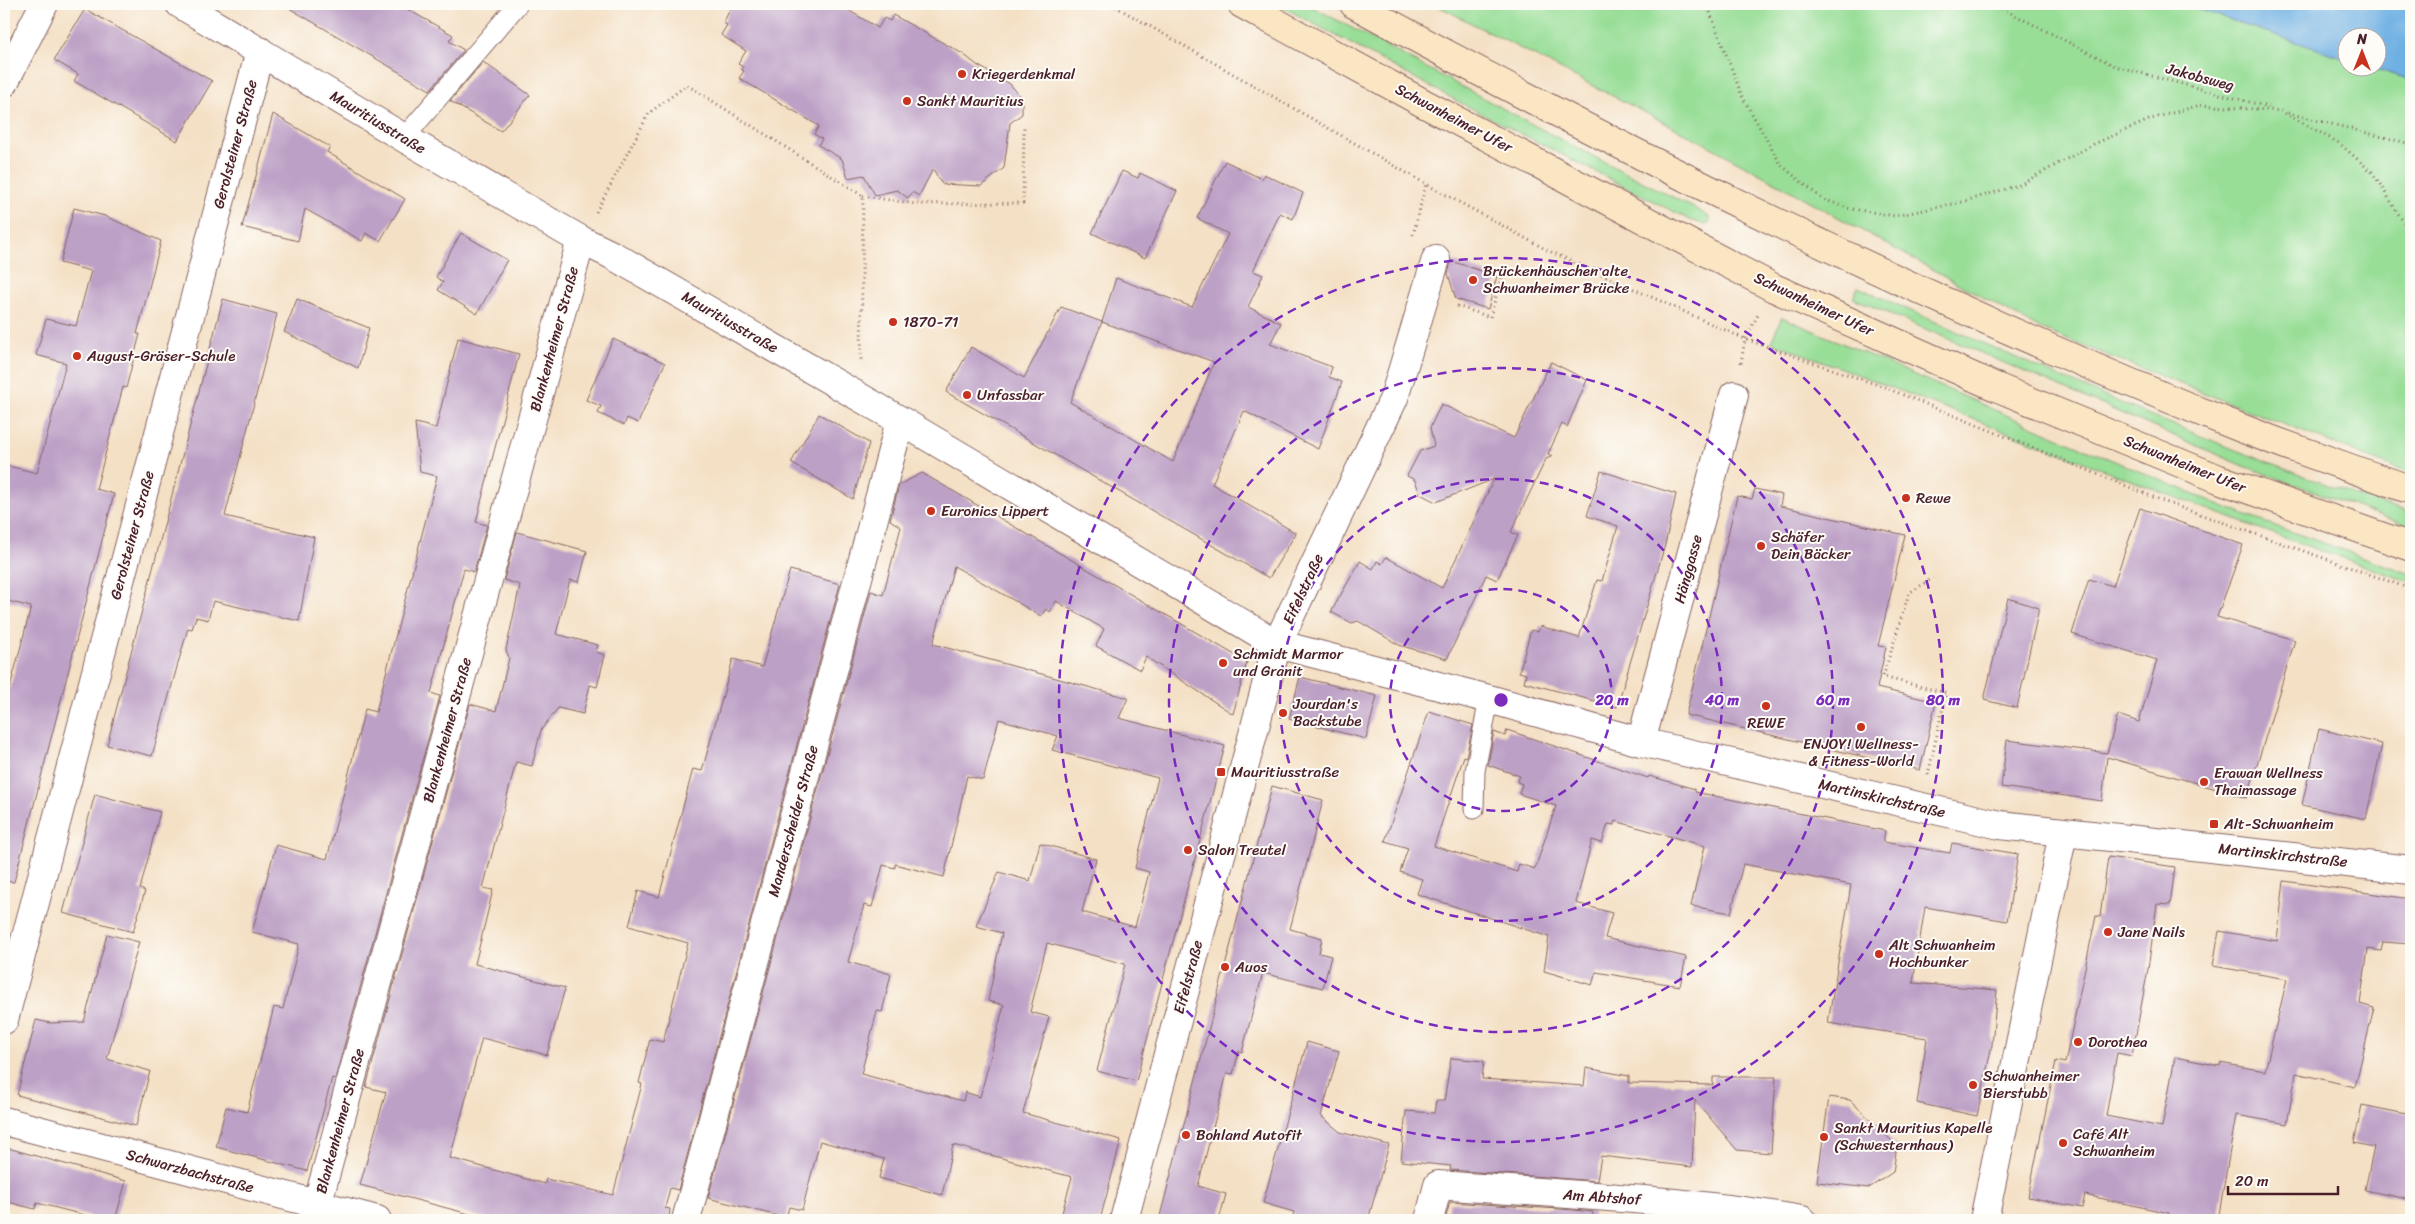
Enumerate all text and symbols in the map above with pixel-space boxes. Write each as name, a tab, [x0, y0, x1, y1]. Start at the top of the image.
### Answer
text: N	[2356, 27, 2367, 52]
north arrow	[2338, 28, 2388, 78]
street label: Jakobsweg	[2162, 55, 2237, 99]
place label: Kriegerdenkmal	[972, 61, 1076, 87]
marker: Kriegerdenkmal	[956, 68, 968, 80]
street label: Gerolsteiner Straße	[205, 76, 265, 211]
street label: Schwanheimer Ufer	[1390, 76, 1518, 160]
street label: Mauritiusstraße	[325, 83, 431, 161]
place label: Sankt Mauritius	[917, 88, 1024, 114]
marker: Sankt Mauritius	[901, 95, 913, 107]
place label: Brückenhäuschen alte Schwanheimer Brücke	[1483, 258, 1630, 301]
street label: Blankenheimer Straße	[522, 263, 586, 414]
street label: Schwanheimer Ufer	[1750, 265, 1879, 344]
marker: Brückenhäuschen alte Schwanheimer Brücke	[1467, 274, 1479, 286]
street label: Mauritiusstraße	[677, 284, 784, 360]
place label: 1870-71	[903, 309, 959, 335]
marker: 1870-71	[887, 316, 899, 328]
place label: August-Gräser-Schule	[86, 343, 235, 369]
marker: August-Gräser-Schule	[71, 350, 83, 362]
place label: Unfassbar	[977, 382, 1045, 408]
marker: Unfassbar	[961, 389, 973, 401]
street label: Schwanheimer Ufer	[2120, 428, 2251, 501]
street label: Gerolsteiner Straße	[102, 467, 162, 602]
place label: Rewe	[1916, 485, 1951, 511]
marker: Rewe	[1900, 492, 1912, 504]
place label: Euronics Lippert	[941, 498, 1049, 524]
marker: Euronics Lippert	[925, 505, 937, 517]
place label: Schäfer Dein Bäcker	[1771, 524, 1851, 567]
street label: Hänggasse	[1666, 531, 1710, 606]
marker: Schäfer Dein Bäcker	[1755, 540, 1767, 552]
street label: Eifelstraße	[1275, 549, 1331, 629]
place label: Schmidt Marmor und Granit	[1233, 641, 1344, 684]
street label: Blankenheimer Straße	[415, 654, 479, 805]
marker: Schmidt Marmor und Granit	[1217, 657, 1229, 669]
text: 20 m	[1594, 687, 1629, 713]
text: 40 m	[1704, 687, 1740, 713]
text: 60 m	[1815, 687, 1850, 713]
text: 80 m	[1925, 687, 1960, 713]
place label: Jourdan's Backstube	[1292, 691, 1361, 734]
centre of rings	[1492, 691, 1510, 709]
marker: REWE	[1760, 700, 1772, 712]
marker: Jourdan's Backstube	[1277, 707, 1289, 719]
place label: REWE	[1747, 710, 1786, 736]
marker: ENJOY! Wellness- & Fitness-World	[1855, 721, 1867, 733]
place label: ENJOY! Wellness- & Fitness-World	[1803, 731, 1919, 774]
street label: Manderscheider Straße	[760, 742, 826, 900]
place label: Mauritiusstraße	[1231, 759, 1339, 785]
place label: Erawan Wellness Thaimassage	[2214, 760, 2323, 803]
marker: Mauritiusstraße	[1215, 766, 1227, 778]
street label: Martinskirchstraße	[1816, 771, 1948, 825]
marker: Erawan Wellness Thaimassage	[2198, 776, 2210, 788]
place label: Alt-Schwanheim	[2223, 811, 2334, 837]
marker: Alt-Schwanheim	[2208, 818, 2220, 830]
street label: Martinskirchstraße	[2217, 835, 2349, 875]
place label: Salon Treutel	[1198, 837, 1287, 863]
marker: Salon Treutel	[1182, 844, 1194, 856]
place label: Jane Nails	[2117, 919, 2186, 945]
marker: Jane Nails	[2102, 926, 2114, 938]
place label: Alt Schwanheim Hochbunker	[1888, 932, 1996, 975]
street label: Eifelstraße	[1166, 937, 1210, 1017]
marker: Alt Schwanheim Hochbunker	[1873, 948, 1885, 960]
place label: Auos	[1234, 954, 1268, 980]
marker: Auos	[1219, 961, 1231, 973]
place label: Dorothea	[2088, 1029, 2148, 1055]
marker: Dorothea	[2072, 1036, 2084, 1048]
street label: Blankenheimer Straße	[308, 1045, 372, 1196]
place label: Schwanheimer Bierstubb	[1983, 1063, 2080, 1106]
marker: Schwanheimer Bierstubb	[1967, 1079, 1979, 1091]
place label: Sankt Mauritius Kapelle (Schwesternhaus)	[1834, 1115, 1992, 1158]
place label: Café Alt Schwanheim	[2073, 1121, 2155, 1164]
place label: Bohland Autofit	[1196, 1122, 1303, 1148]
marker: Bohland Autofit	[1180, 1129, 1192, 1141]
marker: Sankt Mauritius Kapelle (Schwesternhaus)	[1818, 1131, 1830, 1143]
marker: Café Alt Schwanheim	[2057, 1137, 2069, 1149]
street label: Schwarzbachstraße	[123, 1141, 257, 1201]
scale bar	[2228, 1164, 2338, 1196]
text: 20 m	[2235, 1168, 2269, 1194]
street label: Am Abtshof	[1561, 1181, 1643, 1213]

